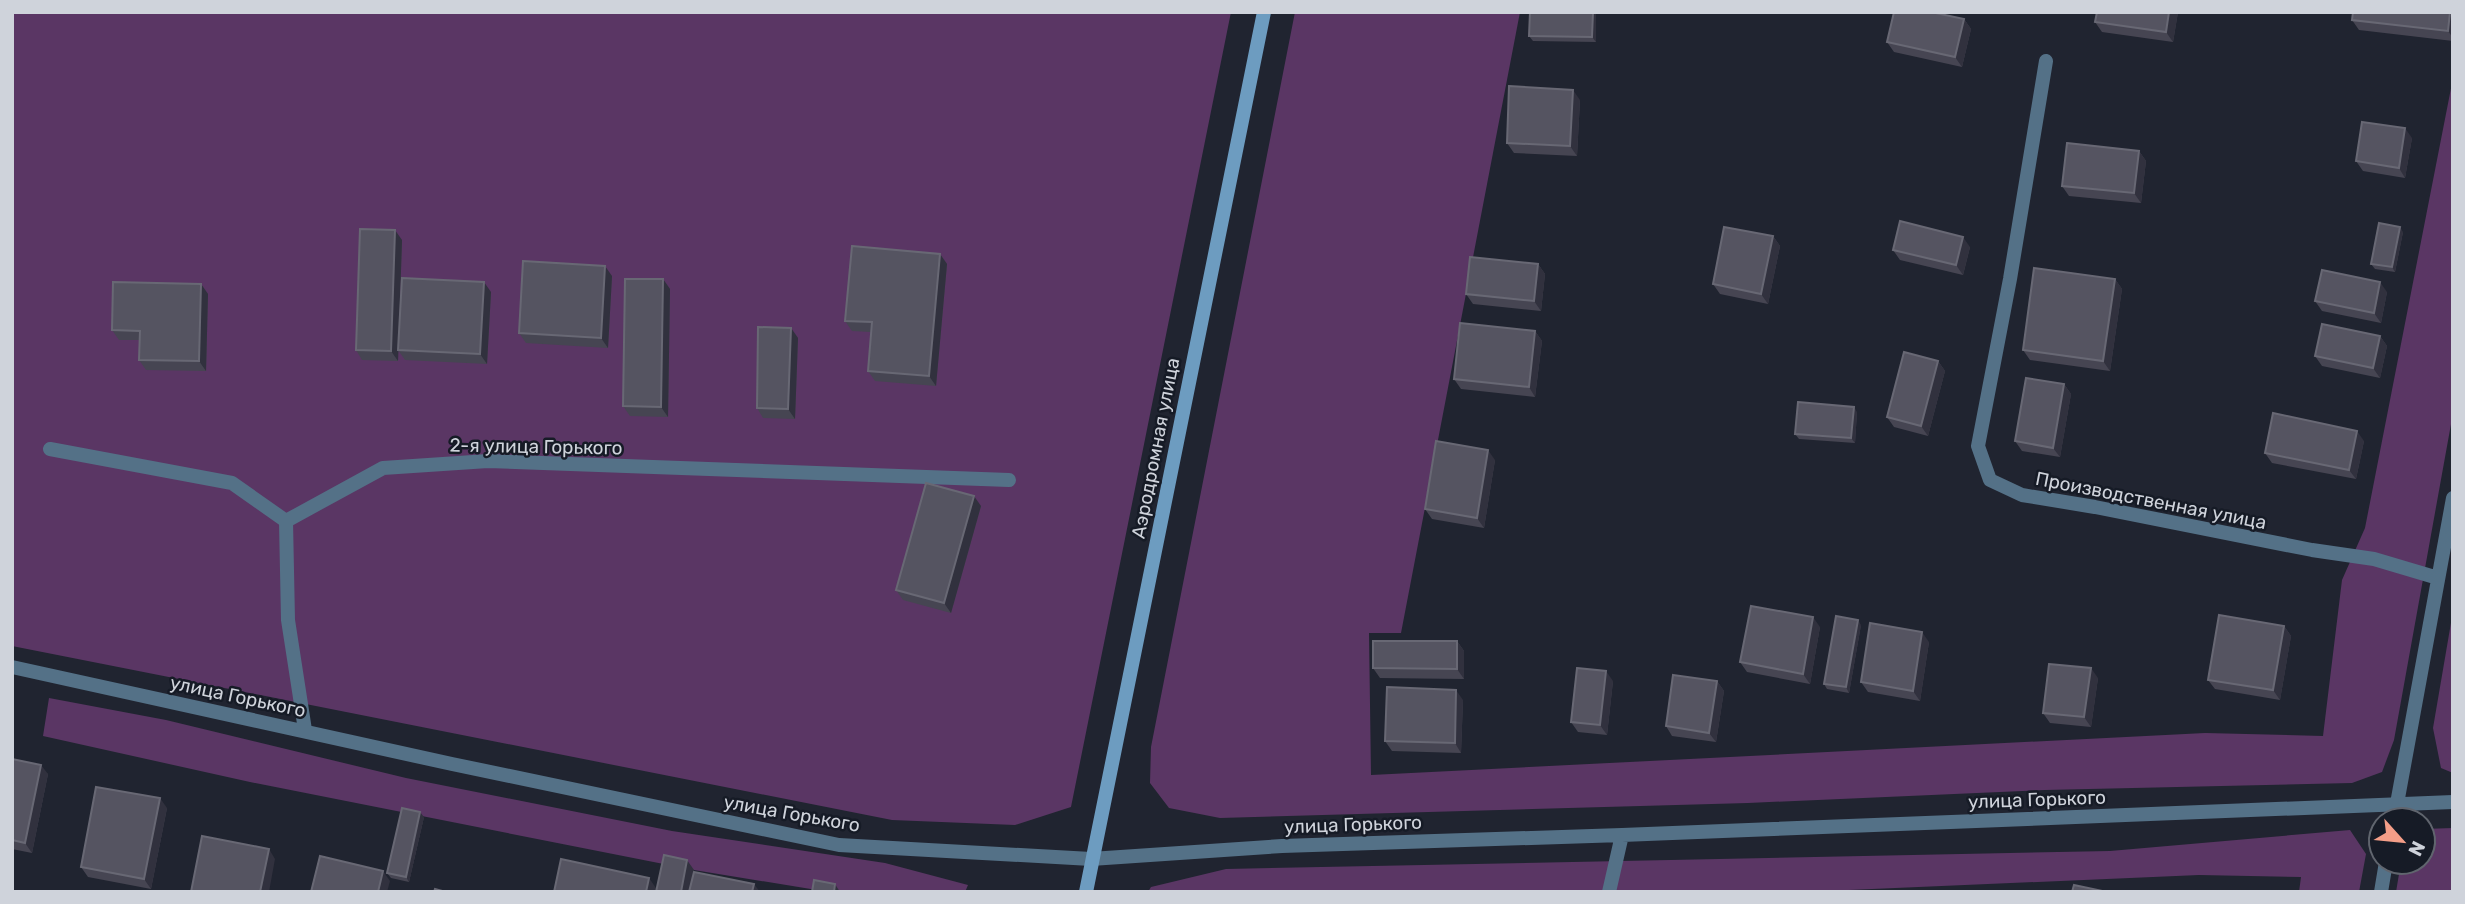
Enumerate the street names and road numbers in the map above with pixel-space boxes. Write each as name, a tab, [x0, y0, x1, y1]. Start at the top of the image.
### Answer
street label: Аэродромная улица	[1127, 356, 1184, 540]
street label: 2-я улица Горького	[449, 433, 623, 460]
street label: Производственная улица	[2033, 467, 2268, 534]
street label: улица Горького	[168, 671, 308, 722]
street label: улица Горького	[1968, 786, 2106, 813]
street label: улица Горького	[722, 790, 862, 837]
street label: улица Горького	[1284, 811, 1422, 838]

